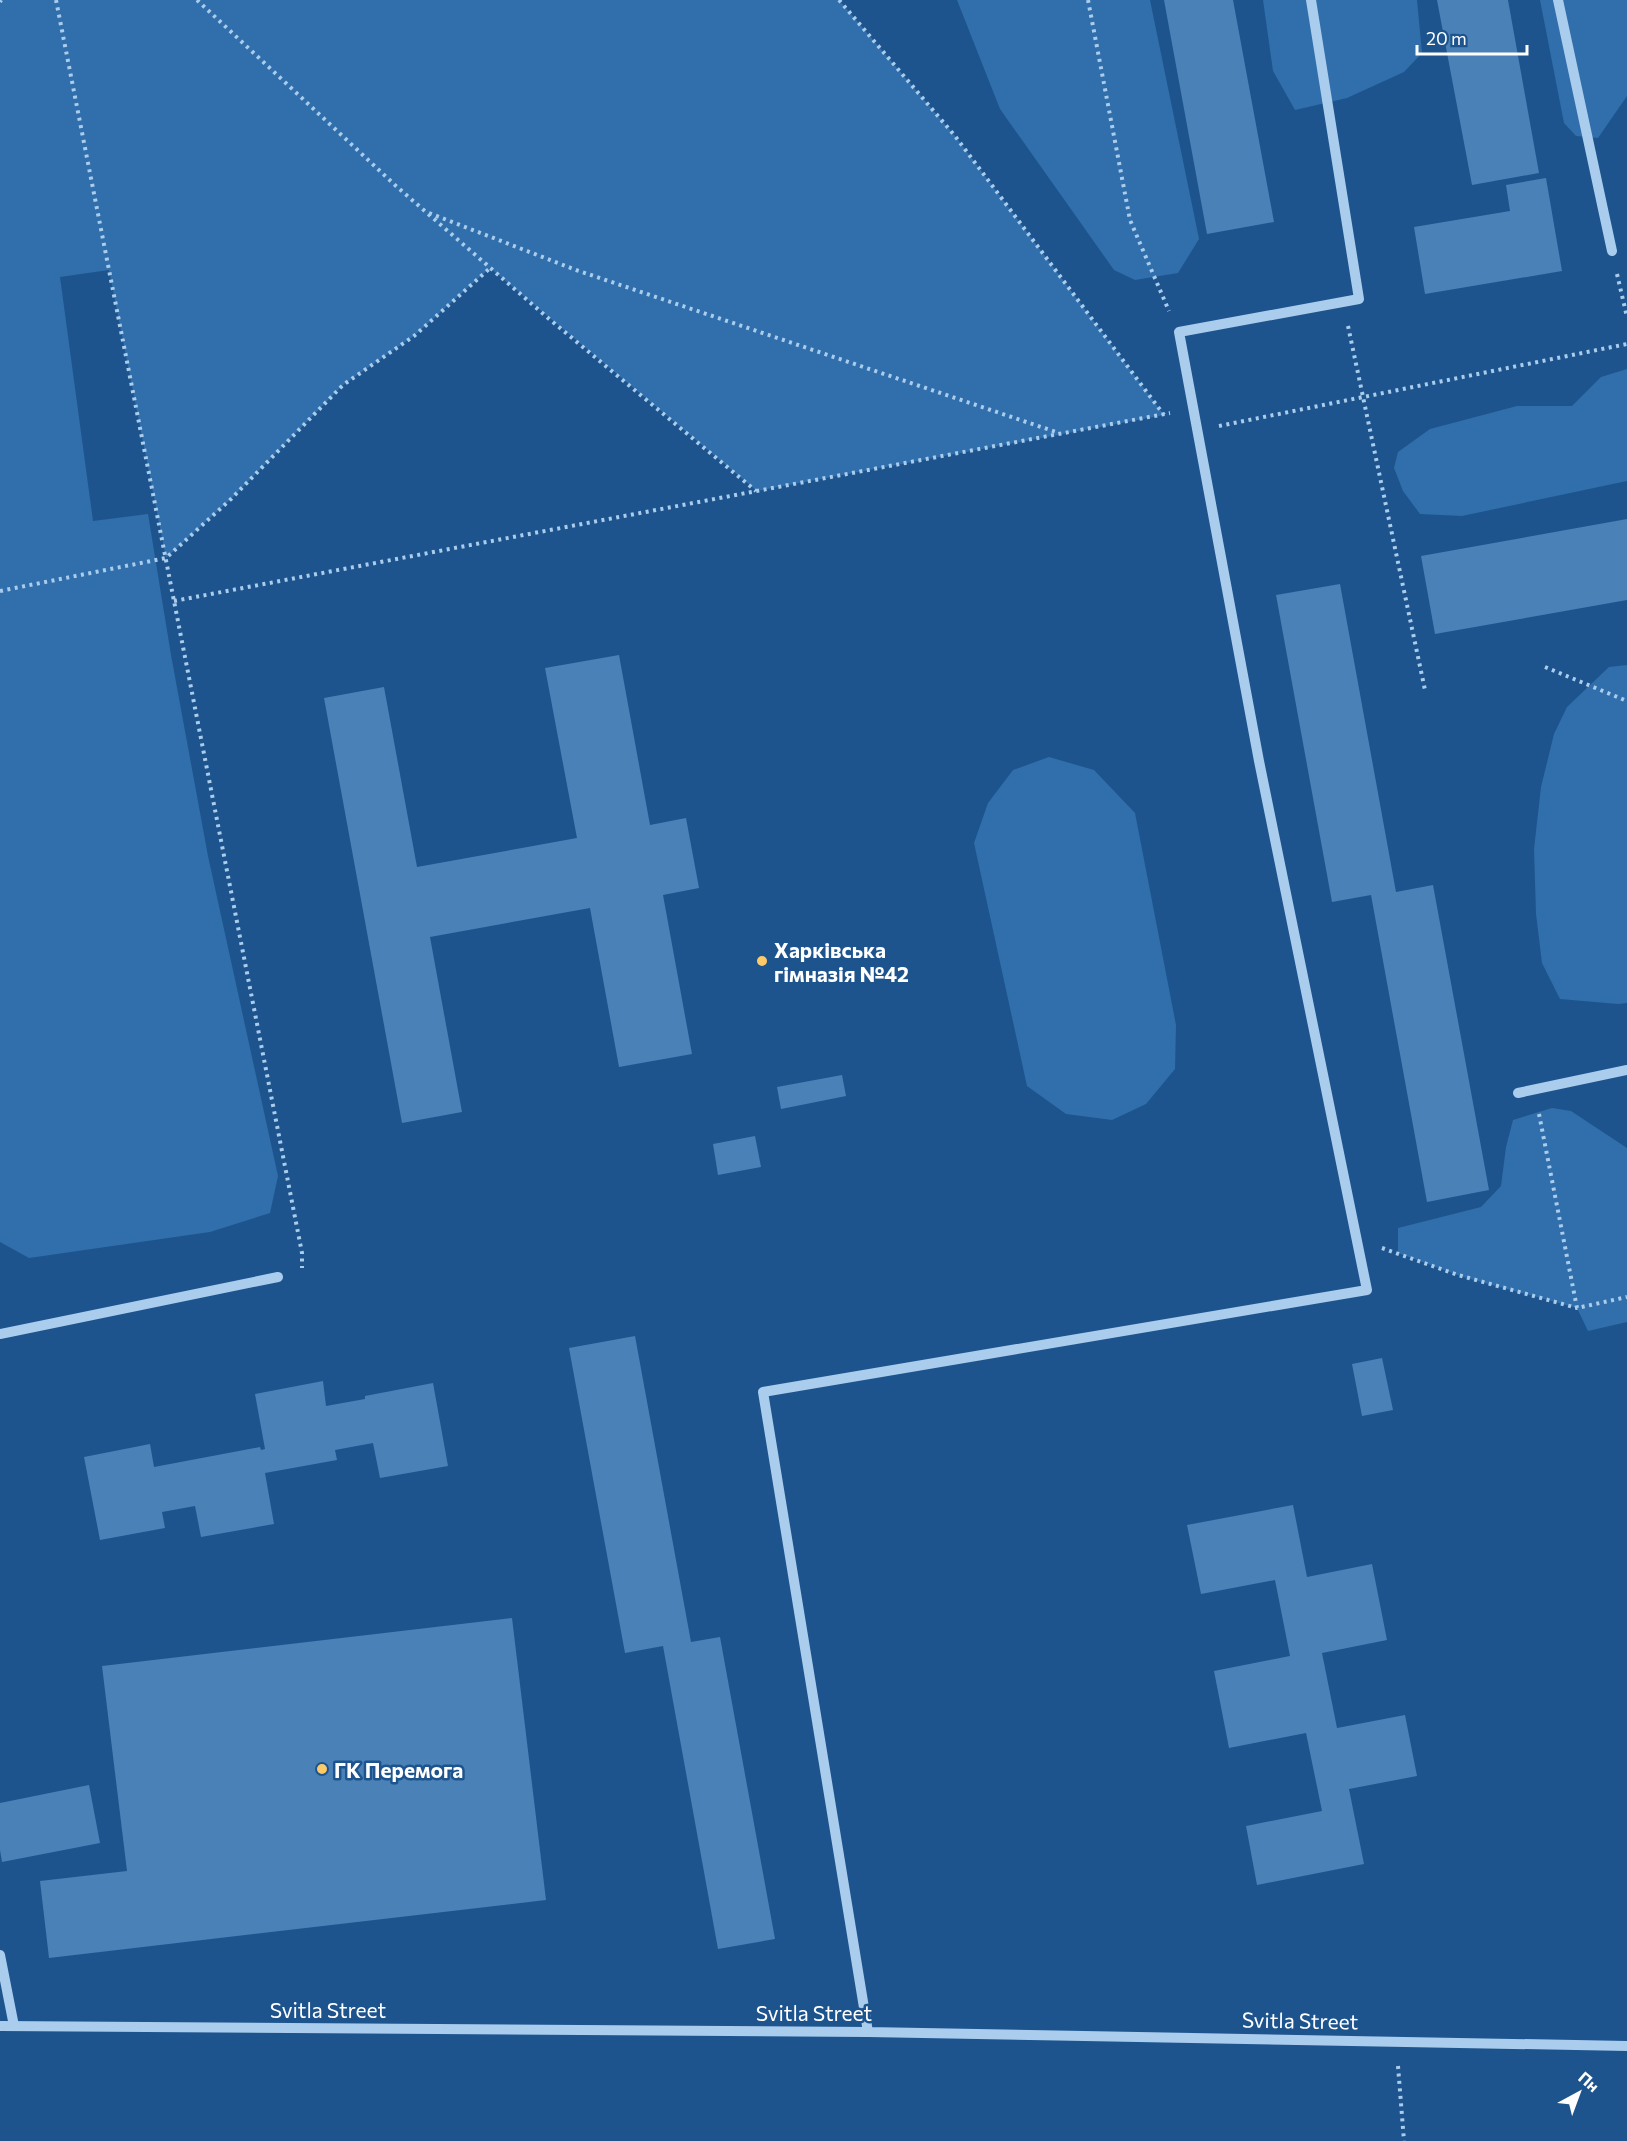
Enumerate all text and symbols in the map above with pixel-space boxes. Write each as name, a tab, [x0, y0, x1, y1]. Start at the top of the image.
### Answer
scale bar	[1417, 18, 1526, 56]
text: 20 m	[1426, 27, 1467, 49]
place label: Харківська гімназія №42	[774, 937, 909, 986]
marker: Харківська гімназія №42	[755, 954, 769, 968]
place label: ГК Перемога	[334, 1757, 463, 1782]
marker: ГК Перемога	[315, 1762, 329, 1776]
street label: Svitla Street	[270, 1997, 386, 2022]
street label: Svitla Street	[756, 2000, 872, 2025]
street label: Svitla Street	[1242, 2006, 1358, 2034]
north arrow	[1549, 2063, 1609, 2123]
text: Пн	[1575, 2067, 1603, 2095]

